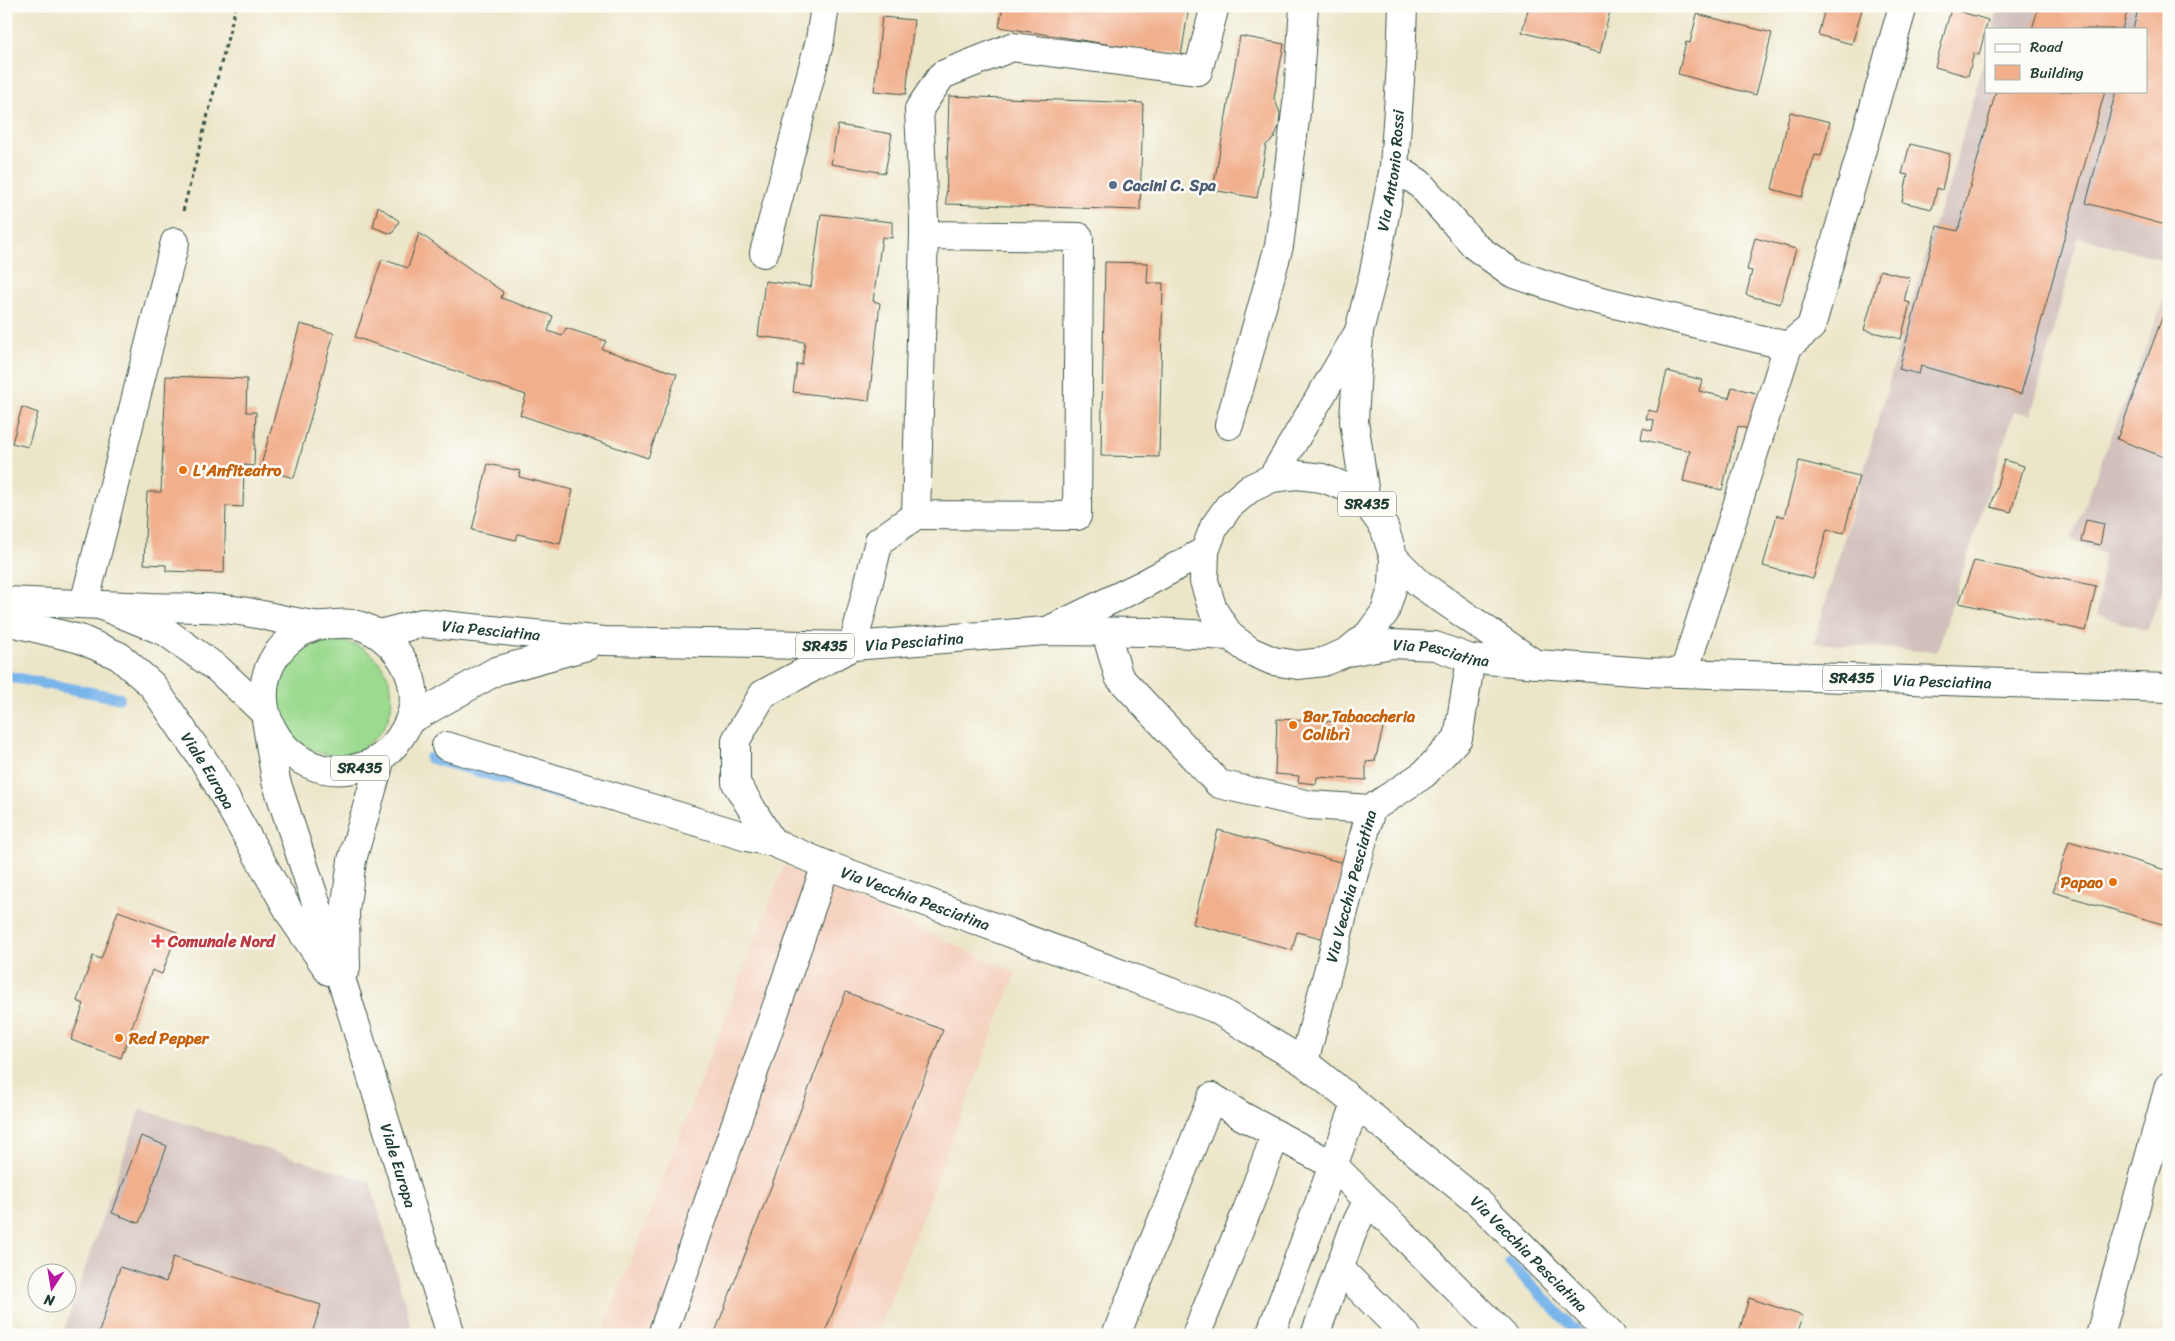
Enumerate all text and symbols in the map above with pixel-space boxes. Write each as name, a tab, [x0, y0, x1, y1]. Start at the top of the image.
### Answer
legend	[1985, 28, 2148, 92]
text: Road	[2030, 34, 2063, 60]
text: Building	[2030, 60, 2084, 86]
street label: Via Antonio Rossi	[1368, 108, 1412, 234]
place label: Cacini C. Spa	[1122, 171, 1216, 200]
marker: Cacini C. Spa	[1107, 179, 1119, 191]
place label: L'Anfiteatro	[193, 456, 282, 485]
marker: L'Anfiteatro	[177, 464, 189, 476]
road number: SR435	[1338, 492, 1396, 516]
street label: Via Pesciatina	[441, 611, 542, 649]
street label: Via Pesciatina	[864, 623, 965, 659]
street label: Via Pesciatina	[1392, 630, 1490, 675]
road number: SR435	[796, 634, 854, 658]
street label: Via Pesciatina	[1893, 665, 1992, 697]
road number: SR435	[1823, 666, 1881, 690]
place label: Bar Tabaccheria Colibrì	[1302, 702, 1416, 749]
marker: Bar Tabaccheria Colibrì	[1287, 719, 1299, 731]
street label: Viale Europa	[173, 725, 243, 815]
road number: SR435	[331, 756, 389, 780]
street label: Via Vecchia Pesciatina	[1316, 806, 1385, 966]
street label: Via Vecchia Pesciatina	[837, 857, 994, 939]
place label: Papao	[2061, 868, 2103, 897]
marker: Papao	[2107, 876, 2119, 888]
place label: Comunale Nord	[167, 927, 276, 956]
marker: Comunale Nord	[152, 935, 164, 947]
place label: Red Pepper	[128, 1024, 210, 1053]
marker: Red Pepper	[113, 1032, 125, 1044]
street label: Viale Europa	[372, 1120, 425, 1211]
street label: Via Vecchia Pesciatina	[1464, 1187, 1595, 1319]
north arrow	[28, 1264, 78, 1314]
text: N	[42, 1287, 58, 1314]

